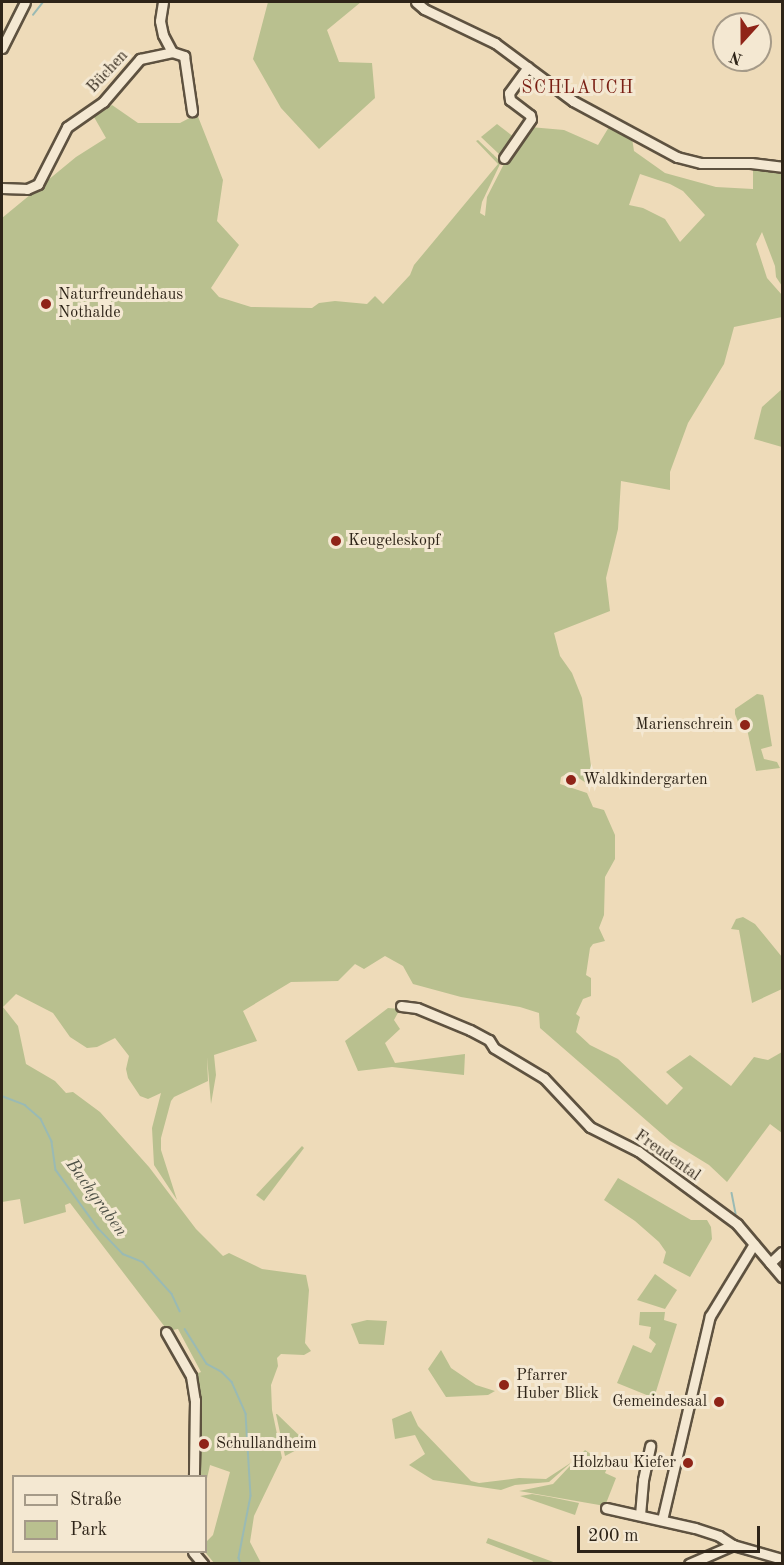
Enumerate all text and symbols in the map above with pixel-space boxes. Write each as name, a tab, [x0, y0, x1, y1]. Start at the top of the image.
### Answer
north arrow	[712, 12, 772, 72]
street label: Büchen	[83, 47, 133, 97]
text: N	[728, 47, 745, 67]
district label: SCHLAUCH	[521, 77, 635, 99]
place label: Naturfreundehaus Nothalde	[58, 285, 183, 323]
marker: Naturfreundehaus Nothalde	[39, 297, 53, 311]
place label: Keugeleskopf	[348, 531, 440, 551]
marker: Keugeleskopf	[329, 534, 343, 548]
place label: Marienschrein	[635, 715, 733, 735]
marker: Marienschrein	[738, 718, 752, 732]
place label: Waldkindergarten	[583, 770, 708, 790]
marker: Waldkindergarten	[564, 773, 578, 787]
street label: Freudental	[631, 1126, 703, 1186]
water label: Bachgraben	[60, 1155, 132, 1241]
place label: Pfarrer Huber Blick	[516, 1366, 599, 1404]
marker: Pfarrer Huber Blick	[497, 1378, 511, 1392]
place label: Gemeindesaal	[612, 1392, 707, 1412]
marker: Gemeindesaal	[712, 1395, 726, 1409]
place label: Schullandheim	[216, 1434, 317, 1454]
marker: Schullandheim	[197, 1437, 211, 1451]
place label: Holzbau Kiefer	[572, 1453, 676, 1473]
marker: Holzbau Kiefer	[681, 1456, 695, 1470]
legend	[12, 1475, 207, 1553]
text: Straße	[70, 1491, 121, 1509]
scale bar	[580, 1514, 763, 1552]
text: Park	[70, 1521, 107, 1539]
text: 200 m	[588, 1527, 639, 1545]

